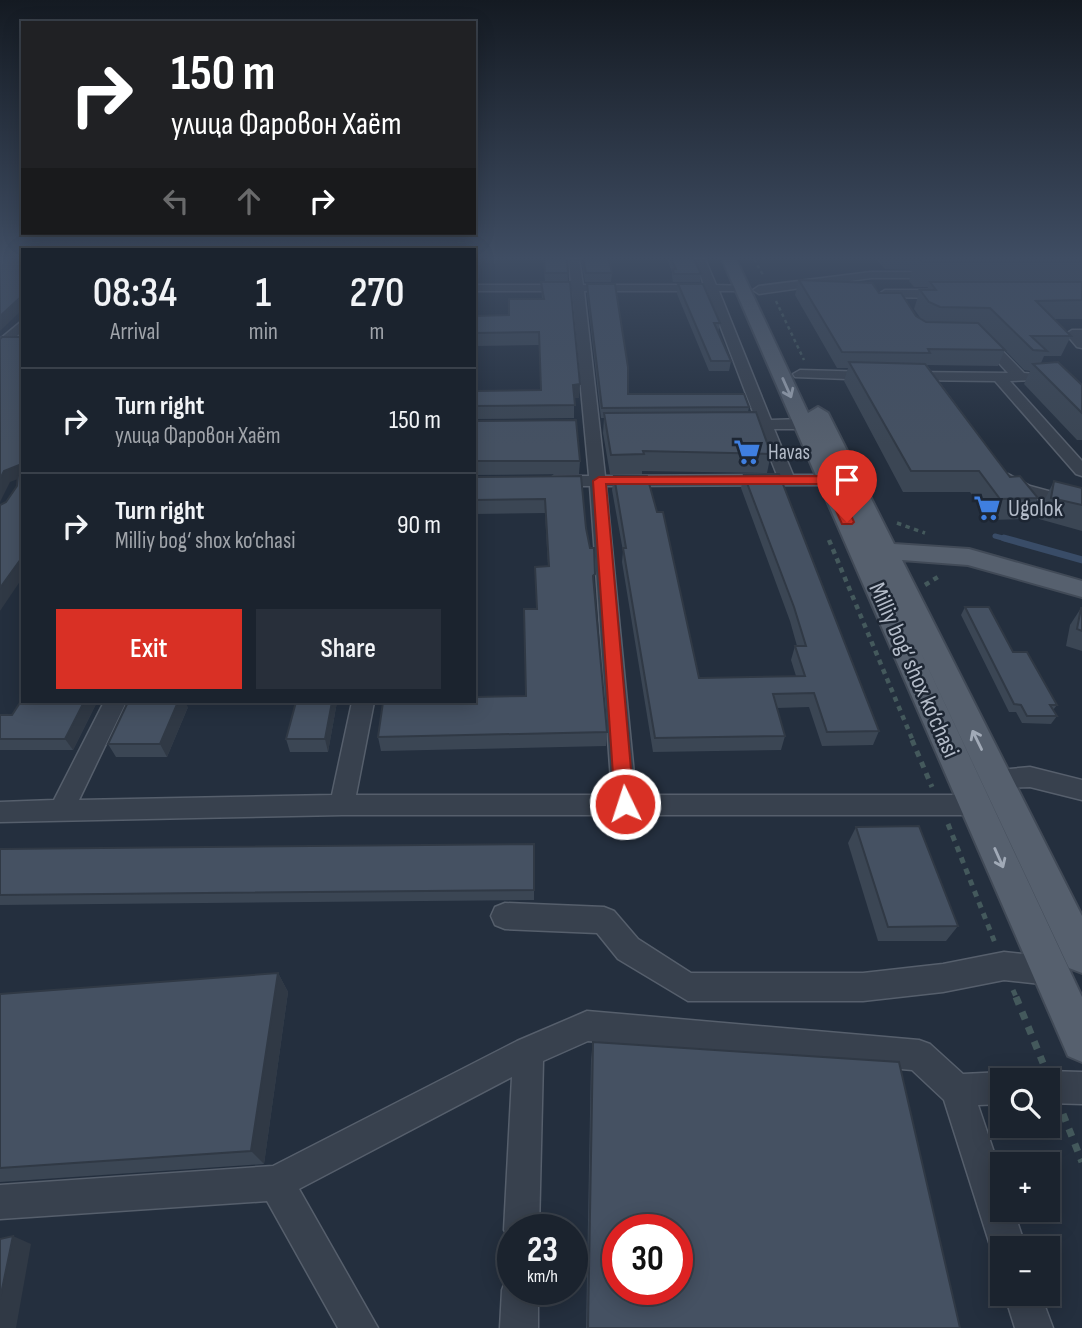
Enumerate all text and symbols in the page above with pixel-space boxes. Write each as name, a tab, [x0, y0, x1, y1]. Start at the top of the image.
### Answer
text: 150 m	[171, 45, 275, 104]
icon: right	[56, 49, 147, 140]
text: улица Фаровон Хаёт	[171, 105, 401, 144]
icon: left	[157, 182, 195, 220]
icon: ahead	[230, 182, 268, 220]
icon: right	[303, 182, 341, 220]
text: 08:34	[93, 268, 177, 319]
text: 1	[255, 268, 271, 319]
text: 270	[349, 268, 404, 319]
text: Arrival	[110, 318, 160, 346]
text: min	[249, 318, 278, 346]
text: m	[369, 318, 384, 346]
one-way arrow	[781, 377, 794, 398]
text: Turn right	[115, 391, 204, 422]
icon: right	[56, 402, 94, 440]
text: 150 m	[389, 405, 441, 436]
text: улица Фаровон Хаёт	[115, 422, 281, 450]
supermarket icon: Havas	[732, 437, 762, 467]
place label: Havas	[768, 440, 810, 465]
pin	[817, 450, 877, 522]
icon: arrive	[828, 461, 866, 499]
supermarket icon: Ugolok	[972, 493, 1002, 523]
place label: Ugolok	[1008, 494, 1063, 523]
text: Turn right	[115, 496, 204, 527]
icon: right	[56, 507, 94, 545]
text: 90 m	[397, 510, 441, 541]
text: Milliy bog‘ shox ko‘chasi	[115, 527, 295, 555]
street label: Milliy bog‘ shox ko‘chasi	[862, 578, 966, 762]
button: Exit	[56, 609, 242, 689]
button: Share	[256, 609, 441, 689]
one-way arrow	[970, 730, 984, 751]
position arrow	[588, 767, 662, 841]
one-way arrow	[993, 847, 1006, 868]
map controls	[990, 1068, 1060, 1306]
button: search	[990, 1068, 1060, 1138]
button: +	[990, 1152, 1060, 1222]
speed limit sign: 30	[602, 1214, 693, 1305]
text: 23	[527, 1229, 558, 1272]
button: −	[990, 1236, 1060, 1306]
text: km/h	[527, 1266, 558, 1287]

